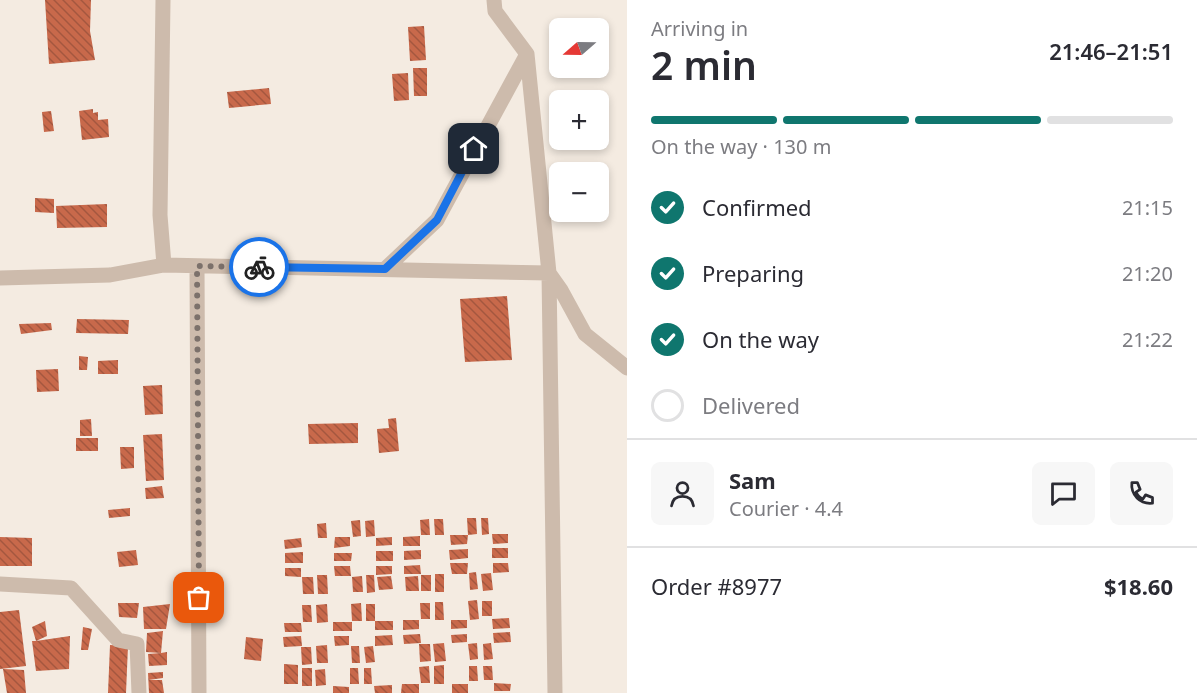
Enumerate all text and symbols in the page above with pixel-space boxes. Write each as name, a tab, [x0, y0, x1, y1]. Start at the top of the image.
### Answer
text: Arriving in	[651, 15, 748, 42]
north arrow	[549, 18, 609, 78]
map controls	[549, 18, 609, 222]
text: 21:46–21:51	[1049, 36, 1173, 66]
text: 2 min	[651, 38, 757, 91]
button: +	[549, 90, 609, 150]
pin	[448, 123, 499, 174]
icon: home	[457, 132, 490, 165]
text: On the way · 130 m	[651, 133, 831, 160]
button: −	[549, 162, 609, 222]
icon: check	[651, 191, 684, 224]
text: Confirmed	[702, 192, 812, 222]
text: 21:15	[1122, 194, 1173, 221]
courier	[229, 237, 289, 297]
icon: bike	[243, 251, 276, 284]
icon: check	[651, 257, 684, 290]
text: Preparing	[702, 258, 804, 288]
text: 21:20	[1122, 260, 1173, 287]
icon: check	[651, 323, 684, 356]
text: On the way	[702, 324, 819, 354]
text: 21:22	[1122, 326, 1173, 353]
text: Delivered	[702, 390, 800, 420]
button: person	[651, 462, 714, 525]
button: chat	[1032, 462, 1095, 525]
button: phone	[1110, 462, 1173, 525]
text: Sam	[729, 465, 776, 495]
text: Courier · 4.4	[729, 495, 843, 522]
text: Order #8977	[651, 571, 782, 601]
text: $18.60	[1104, 571, 1173, 601]
pin	[173, 572, 224, 623]
icon: bag	[182, 581, 215, 614]

